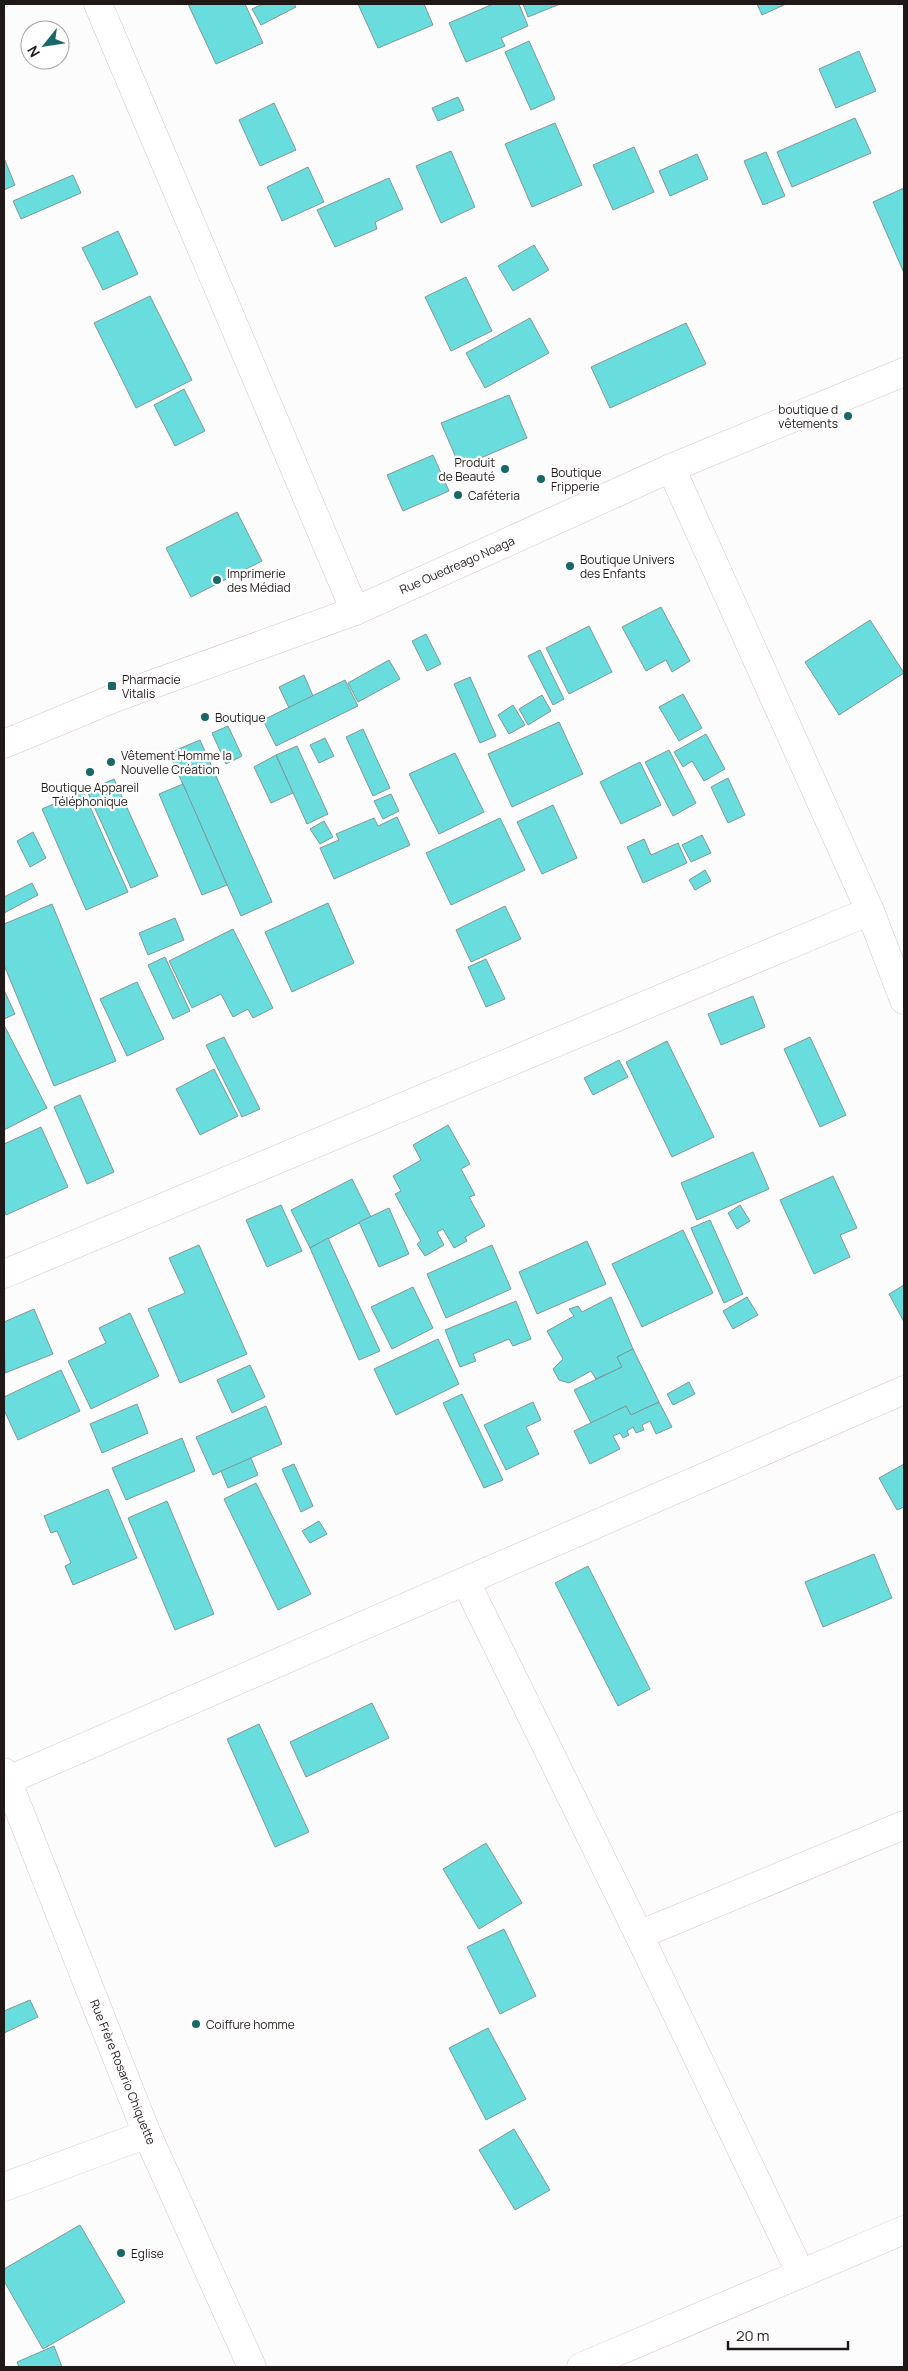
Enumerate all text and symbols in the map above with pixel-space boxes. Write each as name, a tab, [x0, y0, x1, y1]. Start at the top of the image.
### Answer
north arrow	[20, 20, 70, 70]
text: N	[23, 43, 44, 61]
place label: boutique d vêtements	[778, 401, 838, 432]
marker: boutique d vêtements	[842, 410, 854, 422]
place label: Produit de Beauté	[439, 454, 495, 485]
marker: Produit de Beauté	[499, 463, 511, 475]
place label: Boutique Fripperie	[551, 464, 601, 495]
marker: Boutique Fripperie	[535, 473, 547, 485]
place label: Caféteria	[468, 487, 520, 504]
marker: Caféteria	[452, 489, 464, 501]
street label: Rue Ouedreago Noaga	[397, 532, 517, 598]
place label: Boutique Univers des Enfants	[580, 551, 674, 582]
marker: Boutique Univers des Enfants	[564, 560, 576, 572]
place label: Imprimerie des Médiad	[227, 565, 291, 596]
marker: Imprimerie des Médiad	[211, 574, 223, 586]
place label: Pharmacie Vitalis	[122, 671, 181, 702]
marker: Pharmacie Vitalis	[106, 680, 118, 692]
place label: Boutique	[215, 709, 265, 726]
marker: Boutique	[199, 711, 211, 723]
place label: Vêtement Homme la Nouvelle Création	[121, 747, 232, 778]
marker: Vêtement Homme la Nouvelle Création	[105, 756, 117, 768]
marker: Boutique Appareil Téléphonique	[84, 766, 96, 778]
place label: Boutique Appareil Téléphonique	[41, 779, 139, 810]
street label: Rue Frère Rosario Chiquette	[86, 1997, 160, 2147]
place label: Coiffure homme	[206, 2016, 295, 2033]
marker: Coiffure homme	[190, 2018, 202, 2030]
place label: Eglise	[131, 2245, 164, 2262]
marker: Eglise	[115, 2247, 127, 2259]
scale bar	[728, 2318, 848, 2350]
text: 20 m	[736, 2325, 769, 2346]

